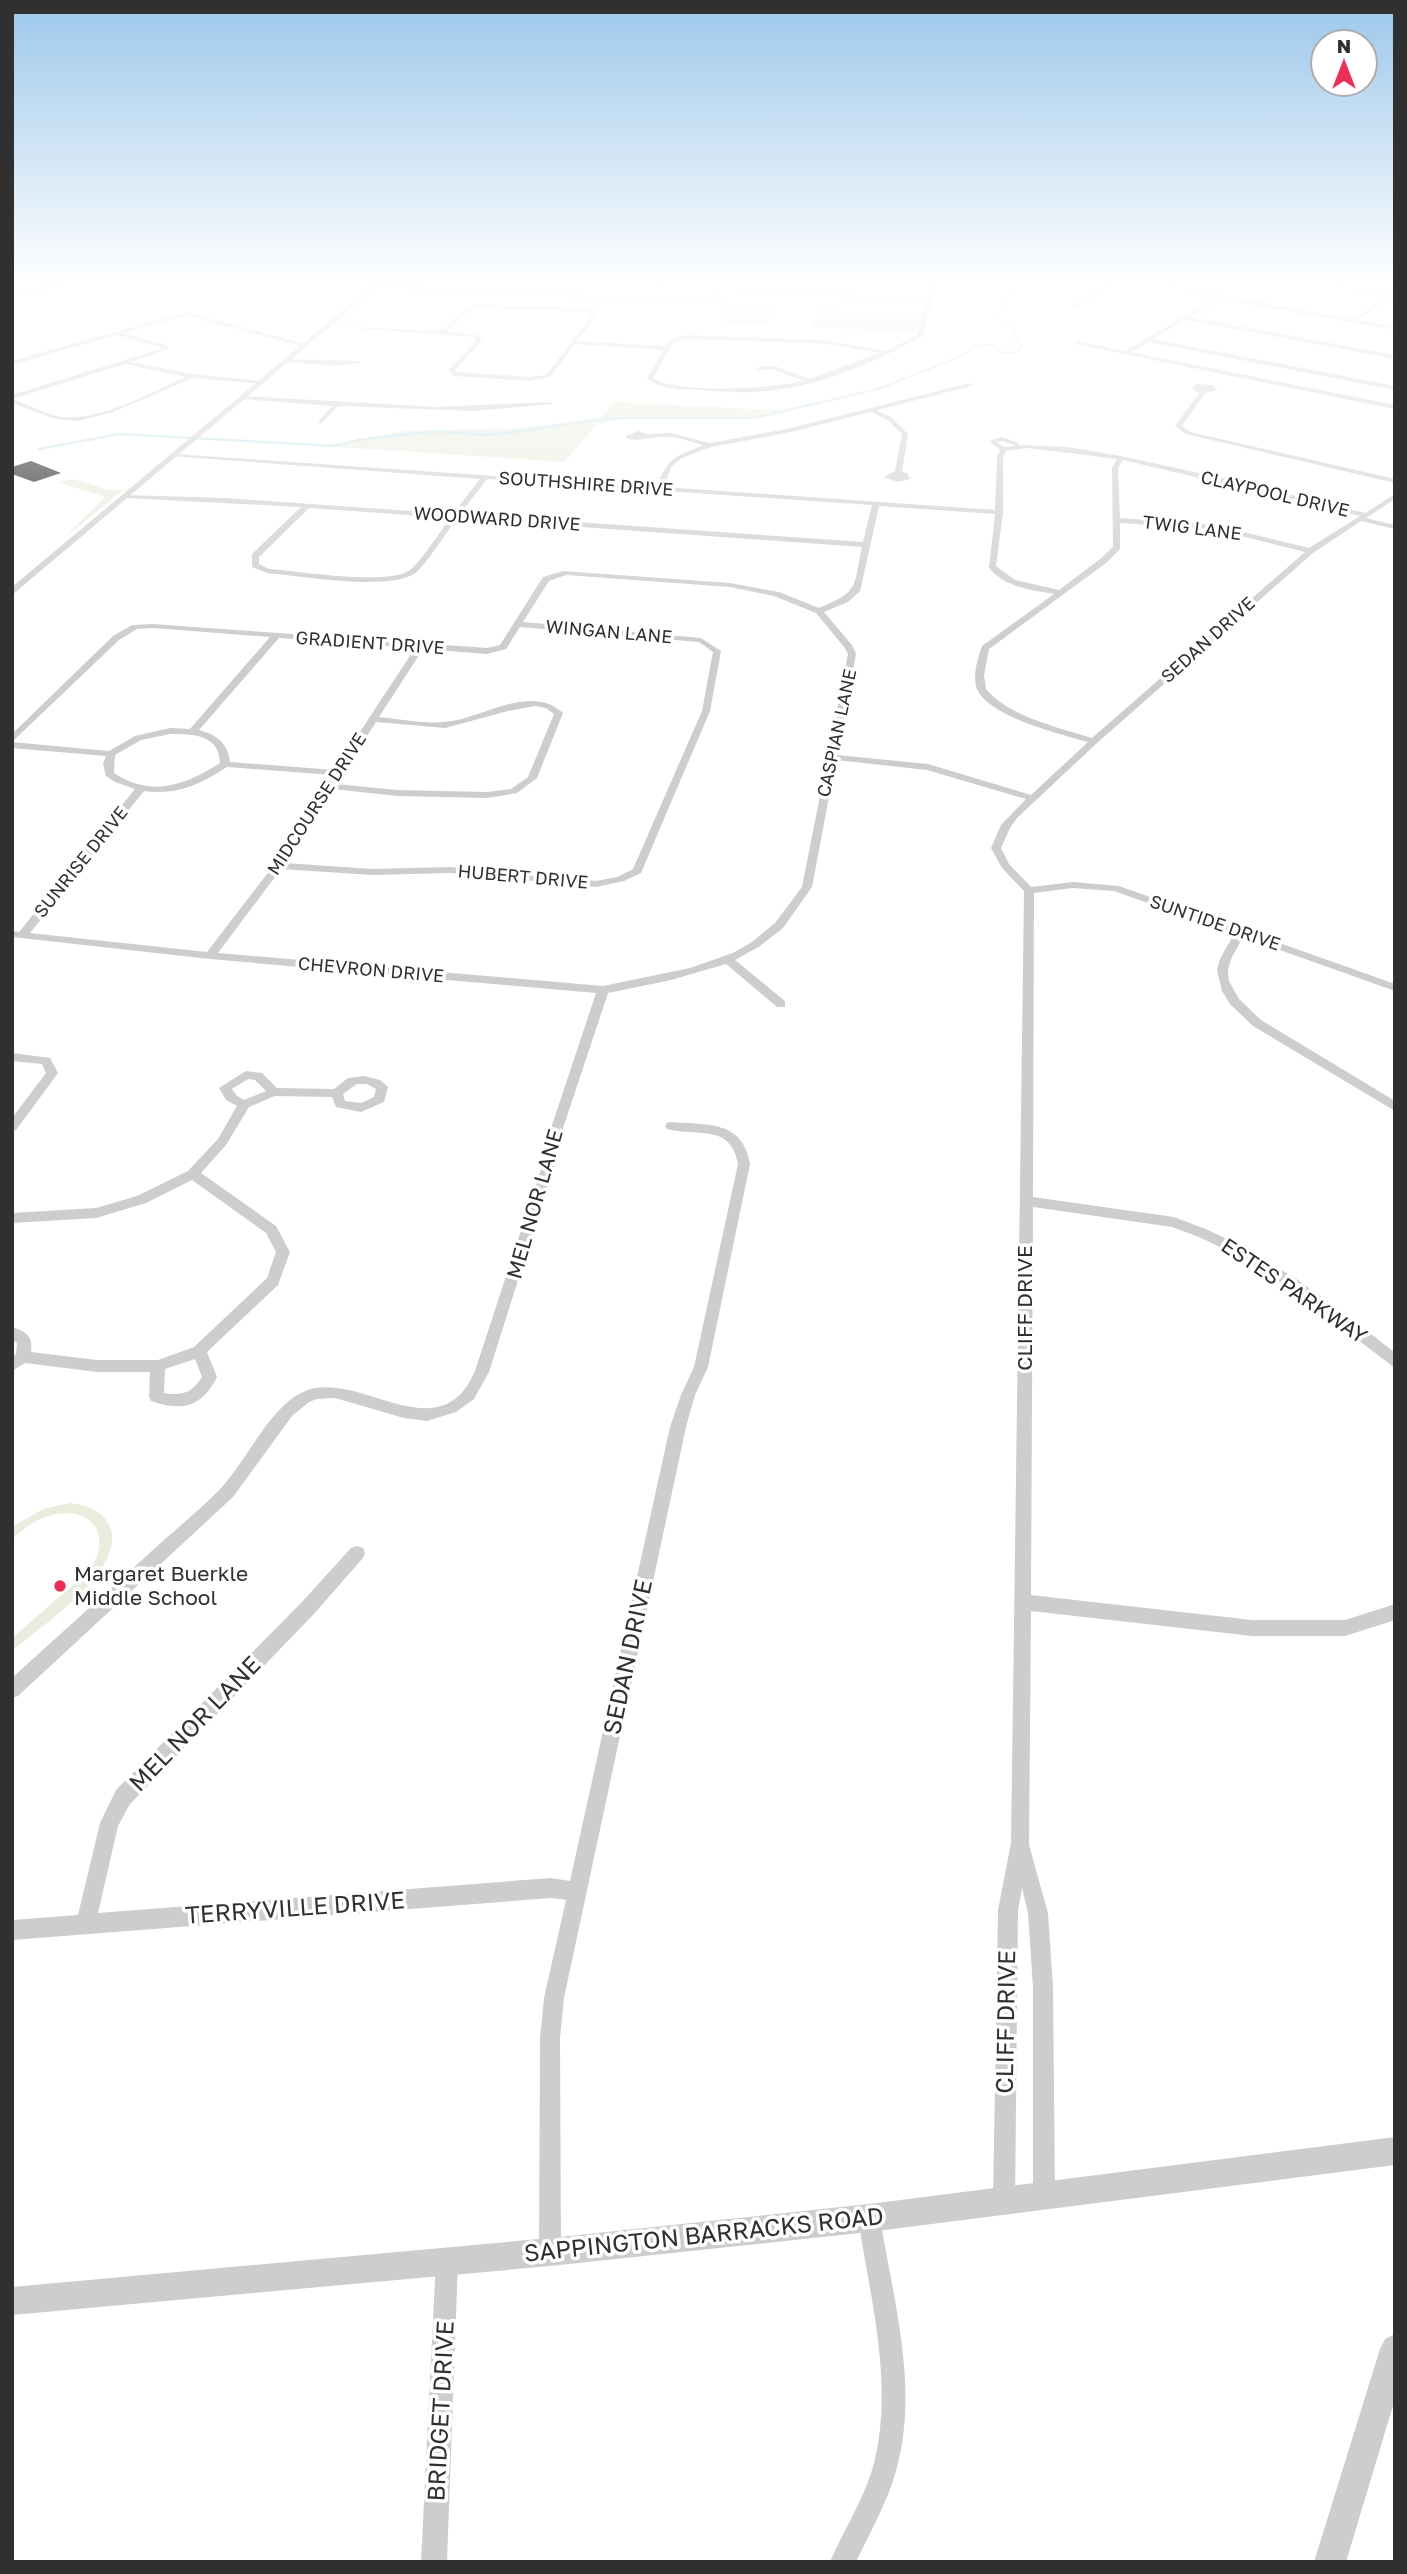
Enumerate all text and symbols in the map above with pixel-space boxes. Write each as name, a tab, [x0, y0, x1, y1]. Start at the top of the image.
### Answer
north arrow	[1309, 28, 1379, 98]
text: N	[1337, 34, 1351, 57]
street label: CLAYPOOL DRIVE	[1199, 465, 1352, 521]
street label: SOUTHSHIRE DRIVE	[498, 466, 674, 500]
street label: WOODWARD DRIVE	[413, 501, 581, 535]
street label: TWIG LANE	[1141, 510, 1243, 544]
street label: SEDAN DRIVE	[1156, 591, 1259, 687]
street label: WINGAN LANE	[545, 615, 673, 647]
street label: GRADIENT DRIVE	[295, 626, 445, 658]
street label: CASPIAN LANE	[812, 667, 860, 799]
street label: MIDCOURSE DRIVE	[262, 728, 370, 879]
street label: SUNRISE DRIVE	[29, 801, 132, 921]
street label: HUBERT DRIVE	[457, 859, 589, 893]
street label: SUNTIDE DRIVE	[1147, 889, 1284, 955]
street label: CHEVRON DRIVE	[297, 952, 445, 986]
street label: MEL NOR LANE	[500, 1126, 568, 1282]
street label: ESTES PARKWAY	[1217, 1232, 1373, 1349]
street label: CLIFF DRIVE	[1011, 1245, 1037, 1371]
place label: Margaret Buerkle Middle School	[74, 1560, 248, 1610]
street label: SEDAN DRIVE	[596, 1576, 657, 1737]
marker: Margaret Buerkle Middle School	[52, 1578, 68, 1594]
street label: MEL NOR LANE	[122, 1649, 266, 1797]
street label: TERRYVILLE DRIVE	[184, 1884, 406, 1929]
street label: CLIFF DRIVE	[989, 1950, 1020, 2094]
street label: SAPPINGTON BARRACKS ROAD	[523, 2200, 885, 2267]
street label: BRIDGET DRIVE	[420, 2320, 459, 2502]

